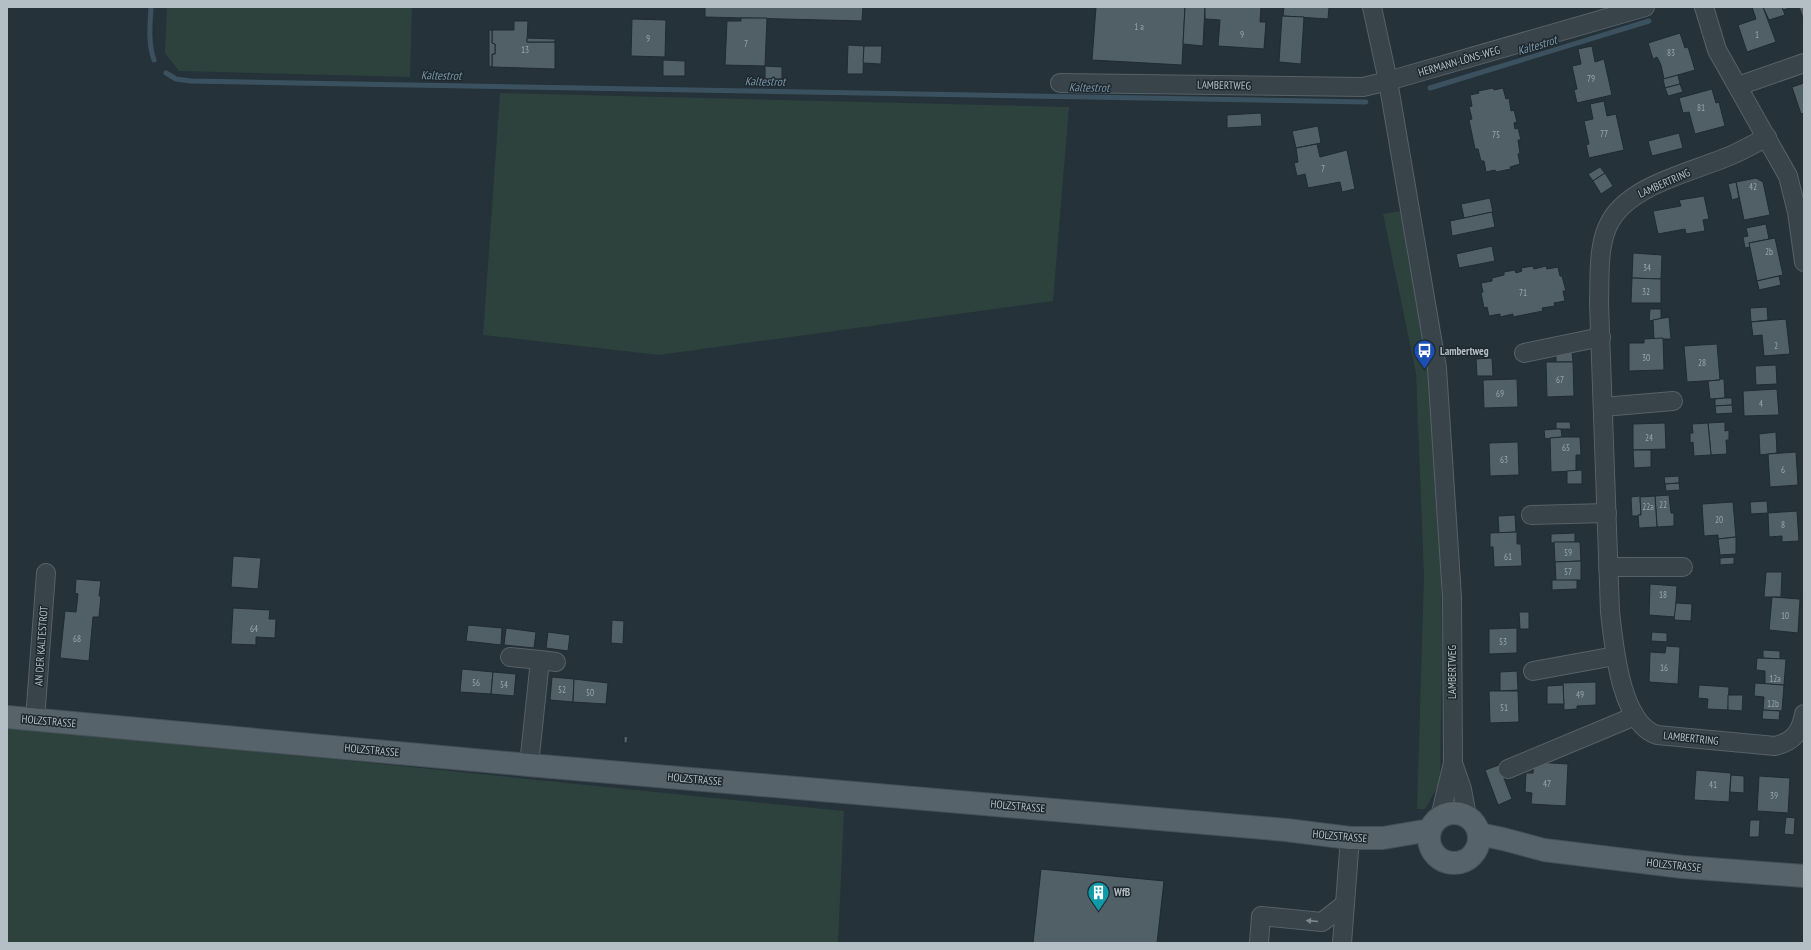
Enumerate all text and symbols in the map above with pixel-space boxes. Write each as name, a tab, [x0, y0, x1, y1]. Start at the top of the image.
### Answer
house number: 1 a	[1134, 21, 1144, 32]
house number: 9	[1240, 29, 1244, 40]
house number: 1	[1755, 29, 1759, 40]
water label: Kaltestrot	[1515, 31, 1560, 58]
house number: 9	[646, 33, 650, 44]
house number: 7	[744, 38, 748, 49]
street label: HERMANN-LÖNS-WEG	[1416, 43, 1502, 79]
house number: 13	[521, 44, 529, 55]
house number: 83	[1667, 47, 1675, 58]
water label: Kaltestrot	[421, 67, 463, 83]
water label: Kaltestrot	[745, 73, 787, 89]
house number: 79	[1587, 73, 1595, 84]
street label: LAMBERTWEG	[1197, 78, 1251, 92]
water label: Kaltestrot	[1069, 79, 1111, 95]
house number: 81	[1697, 102, 1705, 113]
house number: 77	[1600, 128, 1608, 139]
house number: 75	[1492, 129, 1500, 140]
house number: 7	[1321, 163, 1325, 174]
street label: LAMBERTRING	[1636, 165, 1692, 201]
house number: 42	[1749, 181, 1757, 192]
house number: 2b	[1765, 246, 1773, 257]
house number: 34	[1643, 262, 1651, 273]
house number: 32	[1642, 286, 1650, 297]
house number: 71	[1519, 287, 1527, 298]
bus stop icon: Lambertweg	[1412, 338, 1438, 371]
house number: 2	[1774, 340, 1778, 351]
place label: Lambertweg	[1440, 344, 1489, 358]
house number: 30	[1642, 352, 1650, 363]
house number: 28	[1698, 357, 1706, 368]
house number: 67	[1556, 374, 1564, 385]
house number: 69	[1496, 388, 1504, 399]
house number: 4	[1759, 398, 1763, 409]
house number: 24	[1645, 432, 1653, 443]
house number: 65	[1562, 442, 1570, 453]
house number: 63	[1500, 454, 1508, 465]
house number: 6	[1781, 464, 1785, 475]
house number: 22	[1659, 499, 1667, 510]
house number: 22a	[1642, 501, 1654, 512]
house number: 20	[1715, 514, 1723, 525]
house number: 8	[1781, 519, 1785, 530]
house number: 59	[1564, 547, 1572, 558]
house number: 61	[1504, 551, 1512, 562]
house number: 57	[1564, 566, 1572, 577]
house number: 18	[1659, 589, 1667, 600]
street label: AN DER KALTESTROT	[31, 605, 51, 686]
house number: 10	[1781, 610, 1789, 621]
house number: 64	[250, 623, 258, 634]
house number: 68	[73, 633, 81, 644]
house number: 53	[1499, 636, 1507, 647]
street label: LAMBERTWEG	[1445, 645, 1459, 699]
house number: 16	[1660, 662, 1668, 673]
house number: 12a	[1769, 673, 1781, 684]
house number: 56	[472, 677, 480, 688]
house number: 54	[500, 679, 508, 690]
house number: 52	[558, 684, 566, 695]
house number: 50	[586, 687, 594, 698]
house number: 49	[1576, 689, 1584, 700]
house number: 12b	[1767, 698, 1779, 709]
house number: 51	[1500, 702, 1508, 713]
street label: HOLZSTRASSE	[21, 712, 77, 730]
street label: LAMBERTRING	[1663, 728, 1719, 748]
street label: HOLZSTRASSE	[344, 741, 400, 759]
street label: HOLZSTRASSE	[667, 770, 723, 788]
house number: 47	[1543, 778, 1551, 789]
house number: 41	[1709, 779, 1717, 790]
house number: 39	[1770, 790, 1778, 801]
street label: HOLZSTRASSE	[990, 797, 1046, 815]
street label: HOLZSTRASSE	[1312, 827, 1368, 845]
street label: HOLZSTRASSE	[1646, 855, 1702, 875]
building icon: WfB	[1086, 879, 1112, 912]
place label: WfB	[1113, 885, 1131, 899]
one-way arrow	[1306, 917, 1318, 924]

